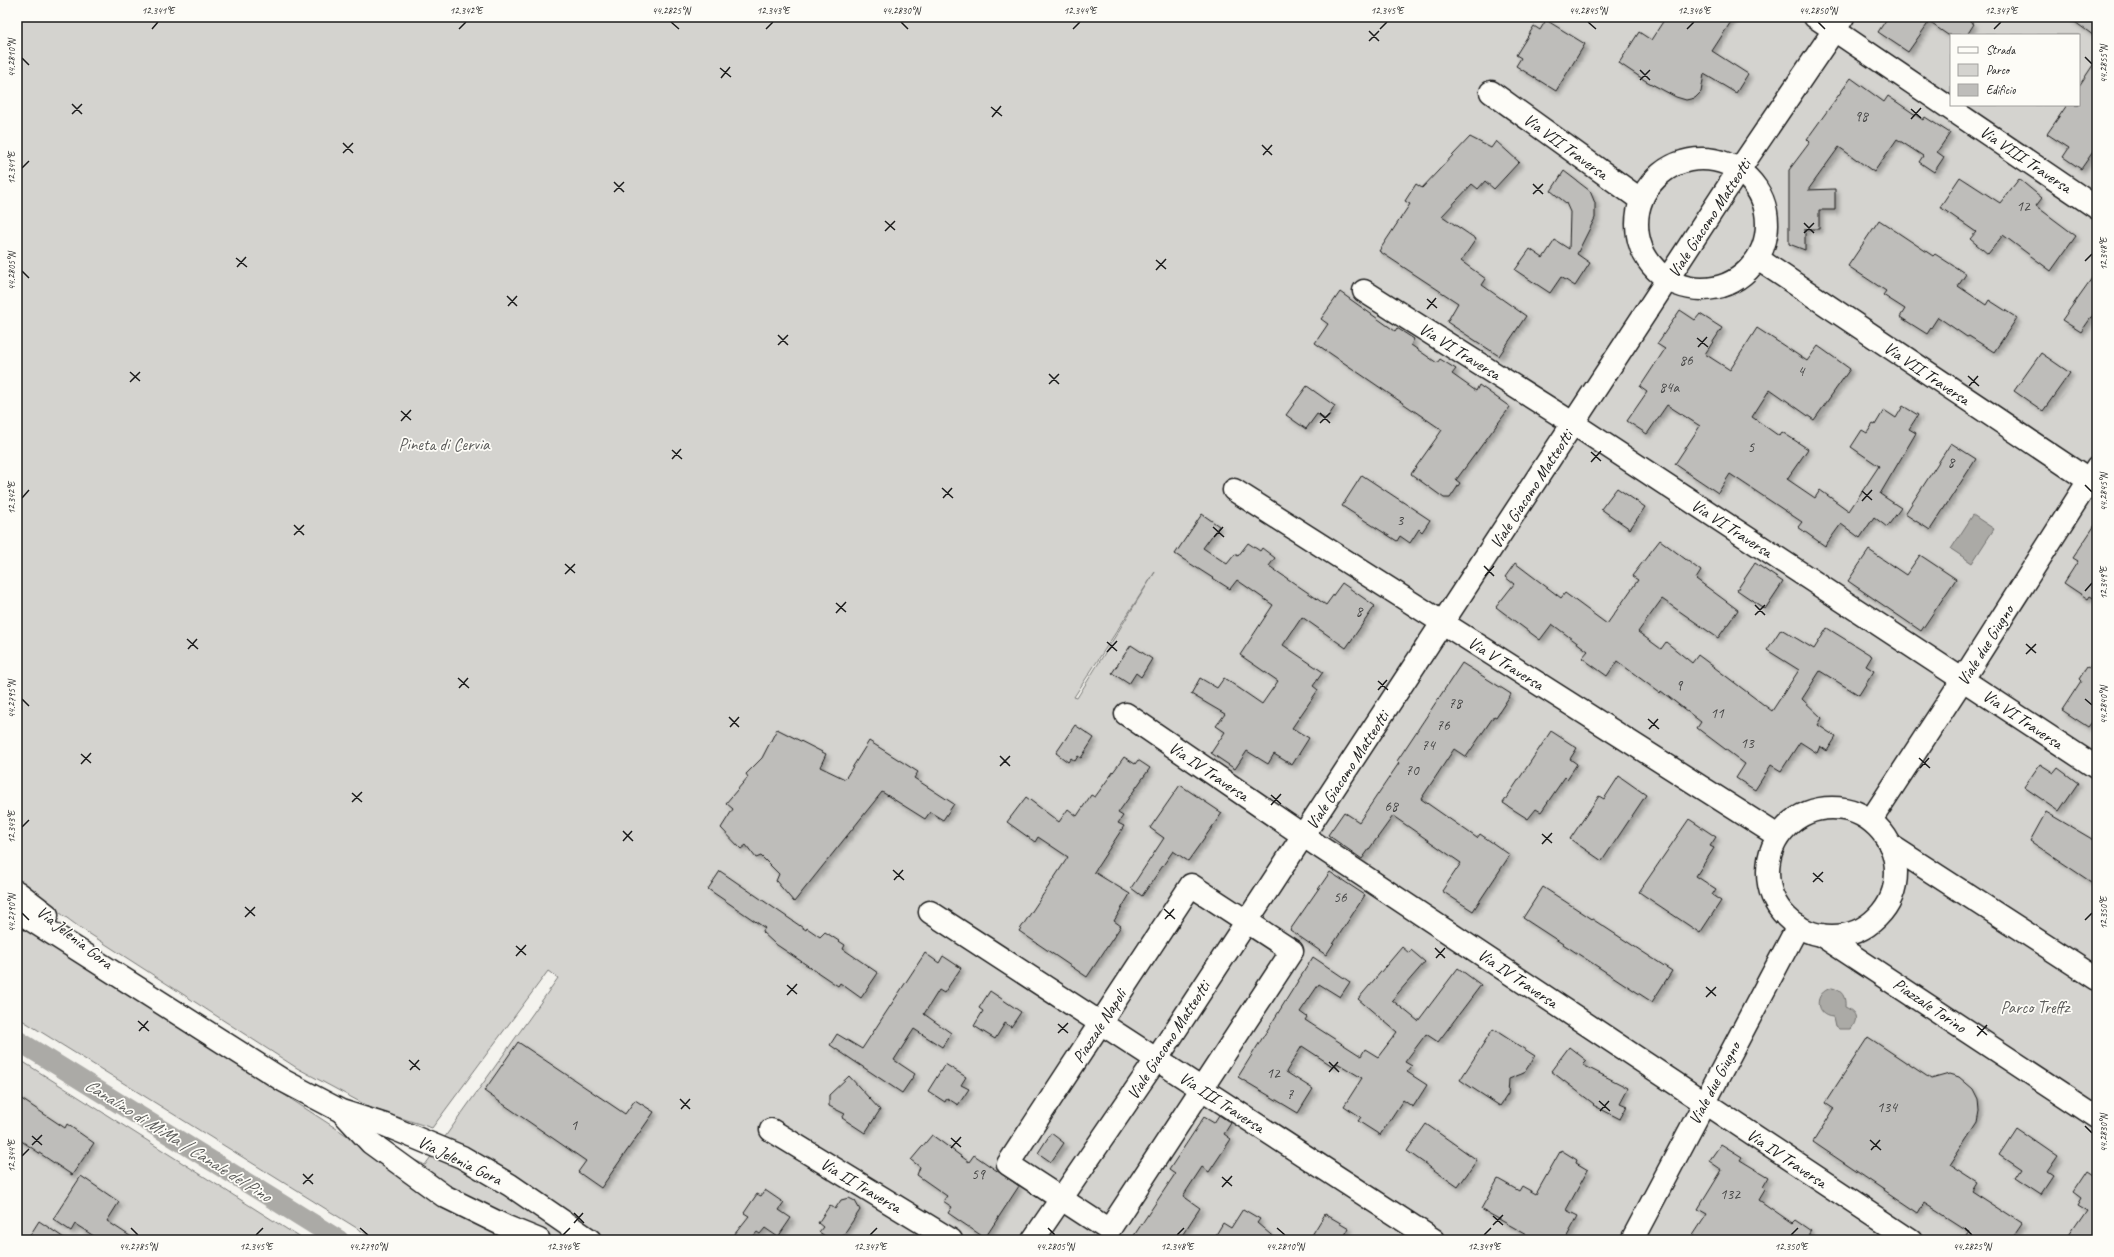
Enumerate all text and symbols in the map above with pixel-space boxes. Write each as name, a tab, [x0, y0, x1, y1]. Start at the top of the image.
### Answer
text: 12.341°E	[142, 4, 176, 17]
text: 12.342°E	[450, 4, 484, 17]
text: 44.2825°N	[652, 4, 692, 17]
text: 12.343°E	[757, 4, 791, 17]
text: 44.2830°N	[882, 4, 922, 17]
text: 12.344°E	[1064, 4, 1098, 17]
text: 12.345°E	[1371, 4, 1405, 17]
text: 44.2845°N	[1569, 4, 1609, 17]
text: 12.346°E	[1678, 4, 1712, 17]
text: 44.2850°N	[1799, 4, 1839, 17]
text: 12.347°E	[1985, 4, 2019, 17]
legend	[1950, 34, 2080, 106]
text: 44.2810°N	[5, 37, 18, 77]
text: Strada	[1986, 42, 2016, 58]
text: 44.2855°N	[2097, 43, 2110, 83]
text: Parco	[1986, 62, 2011, 78]
text: Edificio	[1986, 82, 2016, 98]
house number: 98	[1854, 107, 1869, 126]
street label: Via VII Traversa	[1519, 109, 1614, 185]
street label: Via VIII Traversa	[1976, 121, 2077, 199]
text: 12.341°E	[5, 150, 18, 184]
street label: Viale Giacomo Matteotti	[1663, 154, 1757, 282]
house number: 12	[2016, 197, 2031, 216]
text: 12.348°E	[2097, 236, 2110, 270]
text: 44.2805°N	[5, 250, 18, 290]
street label: Via VI Traversa	[1415, 318, 1506, 386]
street label: Via VII Traversa	[1880, 337, 1975, 411]
house number: 86	[1679, 351, 1694, 370]
house number: 4	[1798, 362, 1806, 381]
house number: 84a	[1659, 378, 1680, 397]
street label: Viale Giacomo Matteotti	[1485, 425, 1579, 553]
park label: Pineta di Cervia	[398, 434, 491, 455]
house number: 5	[1748, 438, 1756, 457]
house number: 8	[1948, 453, 1956, 472]
text: 44.2845°N	[2097, 471, 2110, 511]
text: 12.342°E	[5, 480, 18, 514]
street label: Via VI Traversa	[1687, 495, 1778, 563]
house number: 3	[1397, 511, 1405, 530]
text: 12.349°E	[2097, 565, 2110, 599]
street label: Viale due Giugno	[1952, 599, 2019, 689]
house number: 8	[1356, 602, 1364, 621]
street label: Via V Traversa	[1464, 632, 1548, 695]
house number: 9	[1676, 676, 1684, 695]
text: 44.2795°N	[5, 678, 18, 718]
text: 44.2840°N	[2097, 684, 2110, 724]
street label: Via VI Traversa	[1979, 685, 2068, 755]
house number: 78	[1448, 694, 1463, 713]
house number: 11	[1710, 704, 1725, 723]
street label: Viale Giacomo Matteotti	[1301, 706, 1395, 834]
house number: 76	[1436, 716, 1451, 735]
house number: 13	[1740, 734, 1755, 753]
house number: 74	[1421, 736, 1436, 755]
street label: Via IV Traversa	[1165, 737, 1254, 807]
house number: 70	[1405, 761, 1420, 780]
house number: 68	[1384, 797, 1399, 816]
text: 12.343°E	[5, 809, 18, 843]
house number: 56	[1333, 888, 1348, 907]
text: 44.2790°N	[5, 892, 18, 932]
text: 12.350°E	[2097, 895, 2110, 929]
street label: Via Jelenia Gora	[32, 901, 118, 974]
street label: Via IV Traversa	[1474, 944, 1563, 1014]
street label: Piazzale Torino	[1889, 973, 1971, 1038]
street label: Viale Giacomo Matteotti	[1122, 976, 1216, 1104]
street label: Piazzale Napoli	[1068, 984, 1132, 1067]
park label: Parco Treffz	[2001, 997, 2071, 1018]
street label: Viale due Giugno	[1684, 1036, 1746, 1128]
house number: 12	[1266, 1064, 1281, 1083]
street label: Via III Traversa	[1175, 1067, 1270, 1139]
water label: Canalino di MiMa | Canale del Pino	[81, 1074, 277, 1208]
house number: 7	[1287, 1085, 1295, 1104]
house number: 134	[1877, 1098, 1898, 1117]
text: 44.2830°N	[2097, 1112, 2110, 1152]
house number: 1	[571, 1116, 579, 1135]
street label: Via IV Traversa	[1743, 1124, 1832, 1194]
street label: Via Jelenia Gora	[414, 1131, 506, 1190]
text: 12.344°E	[5, 1138, 18, 1172]
street label: Via II Traversa	[817, 1153, 907, 1219]
house number: 59	[971, 1165, 986, 1184]
house number: 132	[1720, 1185, 1741, 1204]
text: 44.2785°N	[119, 1240, 159, 1253]
text: 12.345°E	[240, 1240, 274, 1253]
text: 44.2790°N	[349, 1240, 389, 1253]
text: 12.346°E	[547, 1240, 581, 1253]
text: 12.347°E	[854, 1240, 888, 1253]
text: 44.2805°N	[1036, 1240, 1076, 1253]
text: 12.348°E	[1161, 1240, 1195, 1253]
text: 44.2810°N	[1266, 1240, 1306, 1253]
text: 12.349°E	[1468, 1240, 1502, 1253]
text: 12.350°E	[1775, 1240, 1809, 1253]
text: 44.2825°N	[1953, 1240, 1993, 1253]

